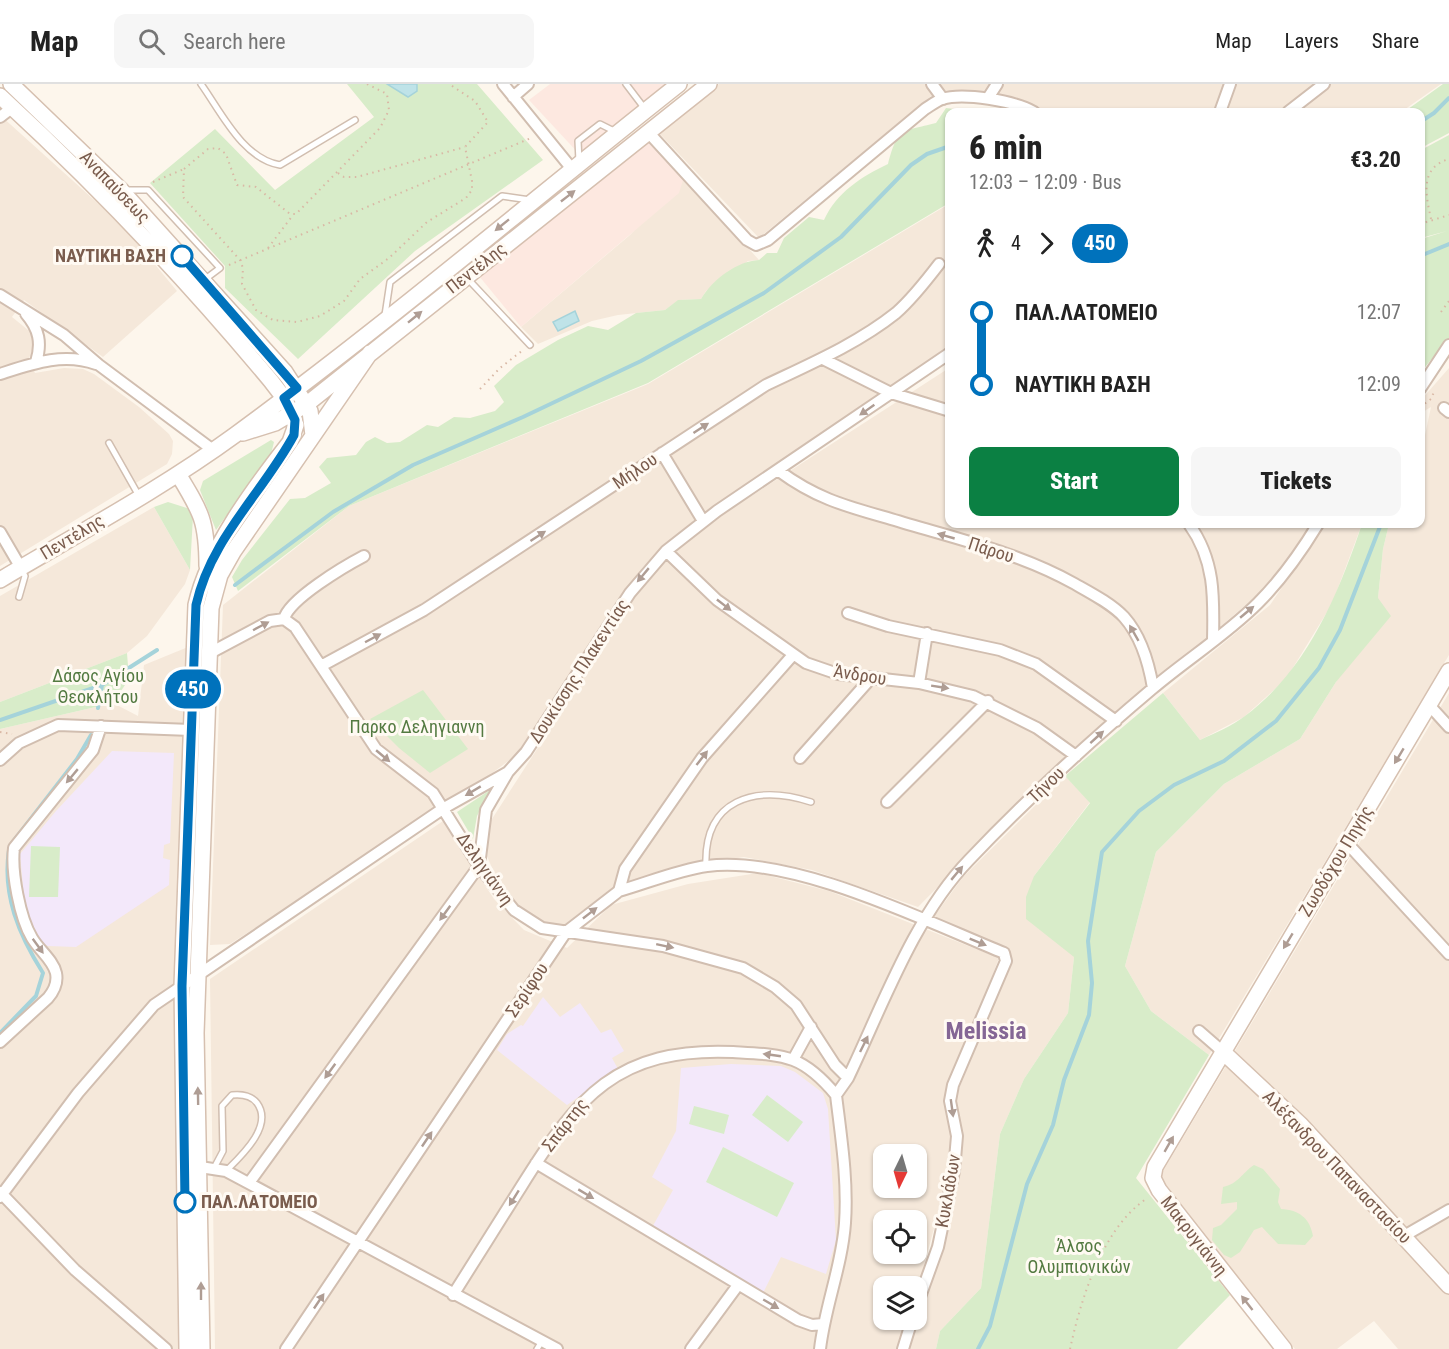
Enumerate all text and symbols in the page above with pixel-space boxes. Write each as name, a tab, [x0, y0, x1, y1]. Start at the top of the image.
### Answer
search box	[114, 14, 534, 68]
text: Map	[30, 25, 78, 58]
icon: search	[135, 25, 168, 58]
text: Search here	[183, 29, 286, 54]
text: Map	[1215, 29, 1252, 53]
text: Layers	[1285, 29, 1339, 53]
text: Share	[1372, 29, 1419, 53]
text: 6 min	[969, 128, 1043, 167]
street label: Αναπαύσεως	[76, 146, 155, 227]
text: €3.20	[1350, 147, 1401, 172]
text: 12:03 – 12:09 · Bus	[969, 170, 1122, 194]
one-way arrow	[560, 189, 576, 202]
one-way arrow	[494, 219, 510, 232]
icon: walk	[969, 227, 1002, 260]
icon: forward	[1030, 227, 1063, 260]
text: 4	[1011, 231, 1021, 255]
text: 450	[1084, 231, 1116, 255]
street label: Πεντέλης	[441, 238, 510, 298]
place label: ΝΑΥΤΙΚΗ ΒΑΣΗ	[55, 245, 166, 266]
marker: ΝΑΥΤΙΚΗ ΒΑΣΗ	[171, 245, 193, 267]
text: ΠΑΛ.ΛΑΤΟΜΕΙΟ	[1015, 300, 1158, 325]
text: 12:07	[1357, 300, 1401, 324]
one-way arrow	[408, 311, 423, 323]
text: ΝΑΥΤΙΚΗ ΒΑΣΗ	[1015, 372, 1151, 397]
text: 12:09	[1357, 372, 1401, 396]
one-way arrow	[859, 404, 875, 416]
one-way arrow	[693, 422, 709, 433]
button: Start	[969, 447, 1179, 516]
button: Tickets	[1191, 447, 1401, 516]
street label: Μήλου	[609, 448, 661, 493]
street label: Πεντέλης	[36, 509, 107, 564]
one-way arrow	[530, 530, 547, 541]
one-way arrow	[937, 531, 955, 540]
street label: Πάρου	[966, 532, 1017, 567]
one-way arrow	[637, 567, 650, 582]
street label: Δουκίσσης Πλακεντίας	[524, 595, 633, 747]
one-way arrow	[716, 599, 732, 611]
one-way arrow	[1239, 606, 1255, 619]
one-way arrow	[253, 621, 270, 631]
one-way arrow	[1129, 624, 1139, 641]
one-way arrow	[364, 633, 381, 643]
street label: Άνδρου	[832, 660, 888, 689]
park label: Δάσος Αγίου Θεοκλήτου	[52, 665, 144, 707]
line badge: 450	[158, 670, 228, 708]
text: 450	[177, 677, 209, 701]
one-way arrow	[930, 683, 949, 692]
park label: Παρκο Δεληγιαννη	[350, 716, 484, 737]
one-way arrow	[1089, 731, 1104, 744]
one-way arrow	[1394, 748, 1404, 765]
one-way arrow	[376, 749, 391, 761]
one-way arrow	[695, 750, 708, 766]
street label: Τήνου	[1023, 762, 1068, 807]
one-way arrow	[65, 768, 78, 784]
one-way arrow	[465, 785, 481, 796]
street label: Ζωοδόχου Πηγής	[1294, 802, 1377, 920]
street label: Δεληγιάννη	[453, 828, 518, 909]
one-way arrow	[951, 865, 964, 881]
one-way arrow	[439, 905, 451, 921]
one-way arrow	[582, 908, 597, 920]
one-way arrow	[1283, 933, 1294, 949]
one-way arrow	[32, 937, 44, 953]
one-way arrow	[969, 938, 987, 947]
one-way arrow	[656, 942, 675, 951]
street label: Σερίφου	[501, 959, 552, 1021]
district label: Melissia	[946, 1017, 1026, 1045]
one-way arrow	[860, 1035, 869, 1052]
one-way arrow	[762, 1050, 781, 1060]
one-way arrow	[325, 1064, 337, 1079]
one-way arrow	[193, 1086, 203, 1105]
street label: Αλέξανδρου Παπαναστασίου	[1259, 1086, 1416, 1248]
street label: Σπάρτης	[537, 1094, 592, 1156]
one-way arrow	[947, 1099, 956, 1118]
one-way arrow	[422, 1130, 433, 1147]
one-way arrow	[1163, 1136, 1174, 1152]
north arrow	[873, 1144, 927, 1198]
map controls	[873, 1144, 927, 1330]
street label: Κυκλάδων	[931, 1152, 964, 1229]
one-way arrow	[578, 1188, 594, 1199]
one-way arrow	[508, 1190, 519, 1206]
marker: ΠΑΛ.ΛΑΤΟΜΕΙΟ	[174, 1191, 196, 1213]
place label: ΠΑΛ.ΛΑΤΟΜΕΙΟ	[201, 1191, 318, 1212]
street label: Μακρυγιάννη	[1157, 1192, 1232, 1280]
button: locate	[873, 1210, 927, 1264]
park label: Άλσος Ολυμπιονικών	[1028, 1235, 1131, 1277]
button: layers	[873, 1276, 927, 1330]
one-way arrow	[196, 1281, 206, 1300]
one-way arrow	[313, 1292, 324, 1309]
one-way arrow	[1241, 1295, 1254, 1311]
one-way arrow	[763, 1299, 779, 1310]

